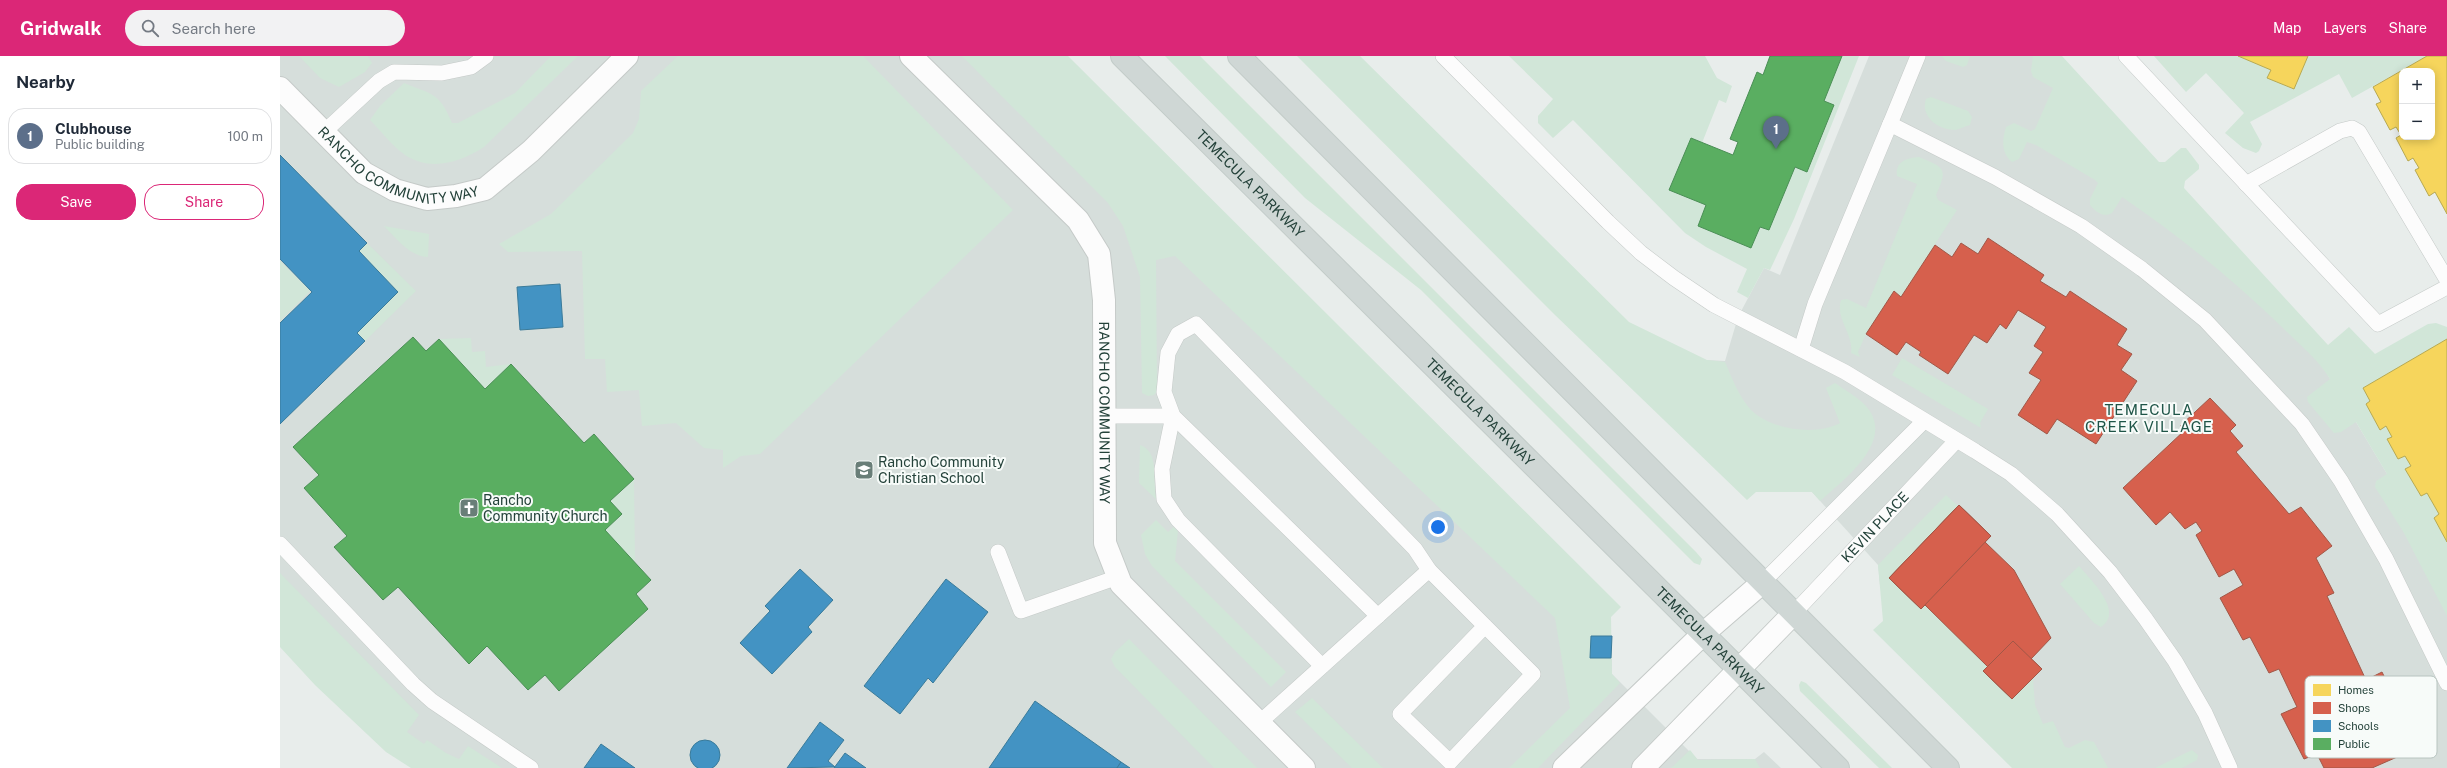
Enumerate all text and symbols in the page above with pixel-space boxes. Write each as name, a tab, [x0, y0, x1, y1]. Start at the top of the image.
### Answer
search box	[125, 10, 405, 46]
text: Gridwalk	[20, 17, 101, 39]
icon: search	[139, 17, 161, 39]
text: Search here	[171, 20, 256, 37]
text: Map	[2273, 20, 2301, 36]
text: Layers	[2323, 20, 2367, 36]
text: Share	[2389, 20, 2427, 36]
map controls	[2399, 68, 2435, 140]
button: +	[2399, 68, 2435, 104]
text: Nearby	[16, 72, 75, 92]
button: −	[2399, 104, 2435, 140]
pin: 1	[1763, 116, 1789, 149]
text: Clubhouse	[55, 120, 132, 137]
street label: RANCHO COMMUNITY WAY	[315, 123, 481, 207]
street label: TEMECULA PARKWAY	[1193, 127, 1308, 241]
text: 1	[27, 129, 33, 144]
text: 100 m	[227, 129, 263, 144]
text: Public building	[55, 137, 145, 152]
button: Save	[16, 184, 136, 220]
button: Share	[144, 184, 264, 220]
street label: RANCHO COMMUNITY WAY	[1096, 321, 1113, 505]
street label: TEMECULA PARKWAY	[1423, 355, 1538, 469]
district label: TEMECULA CREEK VILLAGE	[2085, 401, 2213, 435]
place label: Rancho Community Christian School	[878, 454, 1005, 486]
school or university icon: Rancho Community Christian School	[853, 459, 875, 481]
street label: KEVIN PLACE	[1838, 489, 1912, 566]
place label: Rancho Community Church	[483, 492, 608, 524]
church icon: Rancho Community Church	[458, 497, 480, 519]
your location	[1428, 517, 1448, 537]
street label: TEMECULA PARKWAY	[1653, 584, 1767, 698]
legend	[2305, 676, 2437, 758]
text: Homes	[2338, 684, 2374, 696]
text: Shops	[2338, 702, 2370, 714]
text: Schools	[2338, 720, 2379, 732]
text: Public	[2338, 738, 2370, 750]

